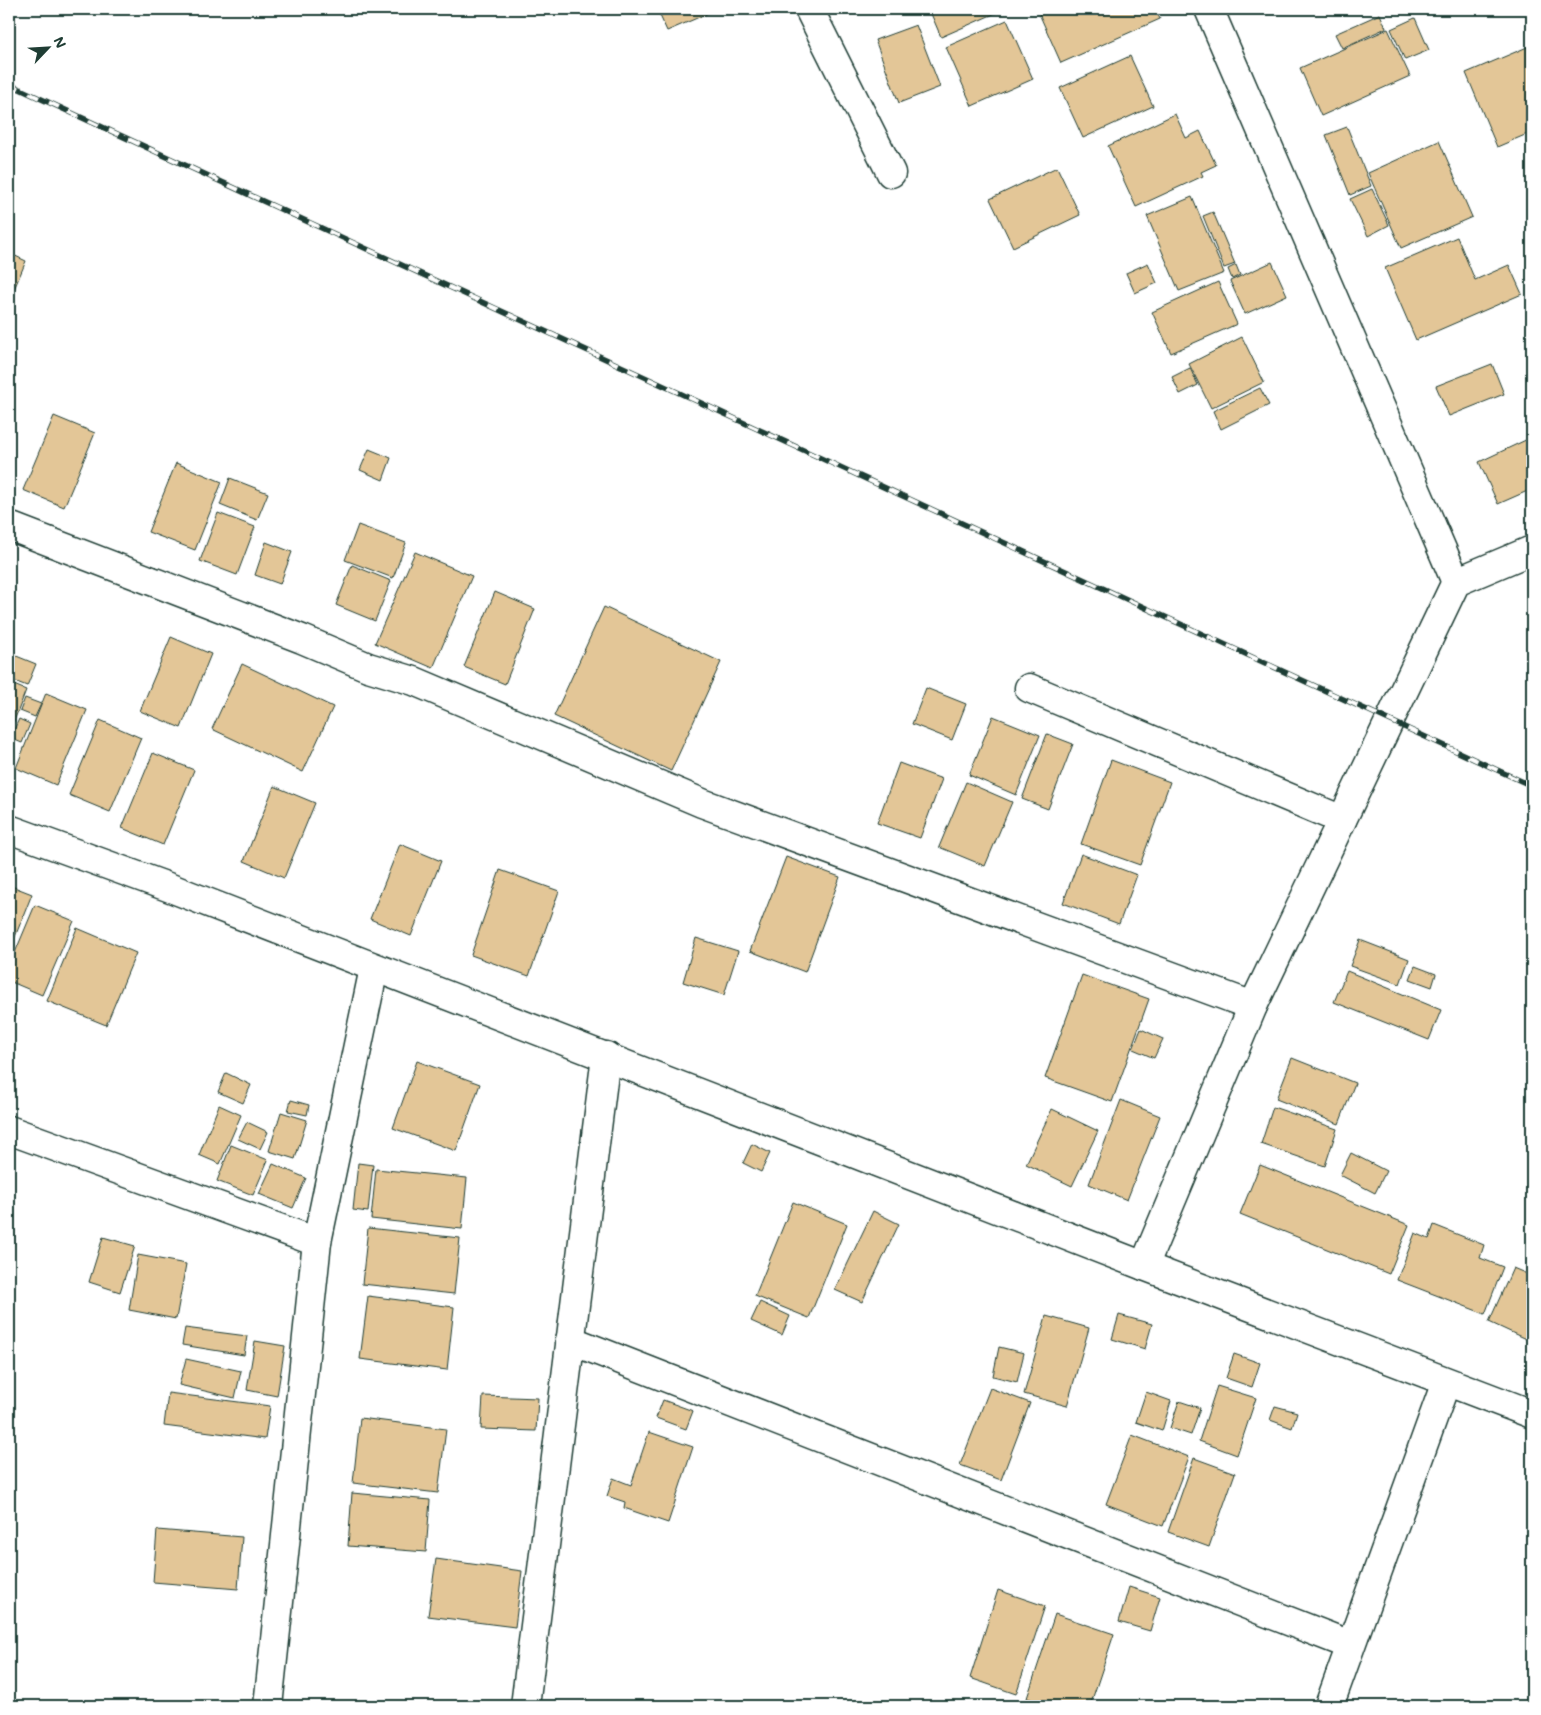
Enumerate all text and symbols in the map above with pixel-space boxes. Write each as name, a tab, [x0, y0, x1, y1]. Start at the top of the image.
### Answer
north arrow	[22, 22, 72, 72]
text: N	[49, 33, 71, 51]

